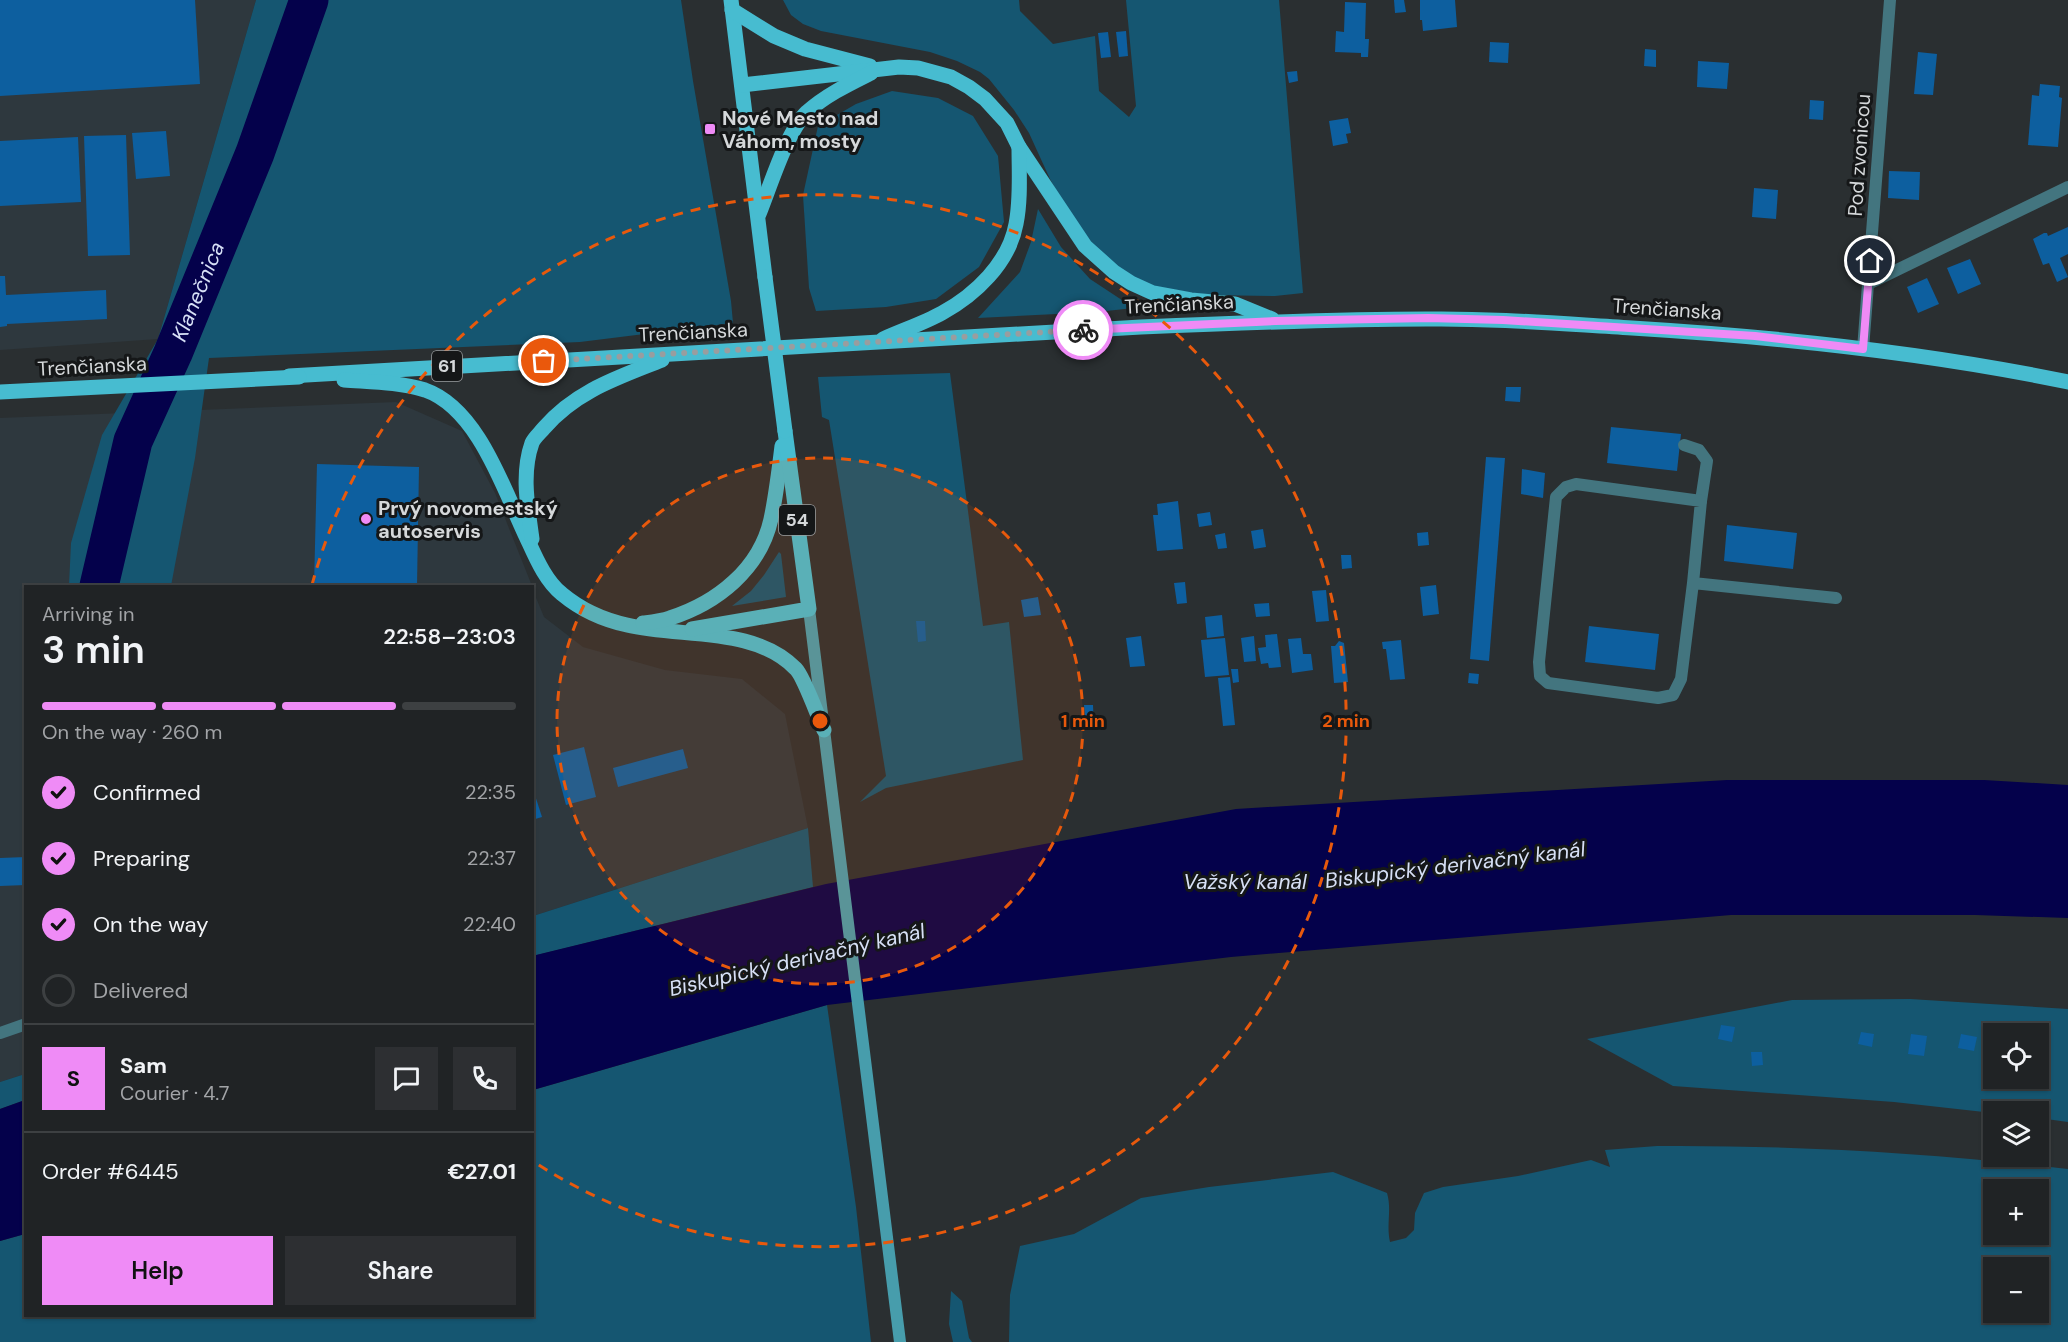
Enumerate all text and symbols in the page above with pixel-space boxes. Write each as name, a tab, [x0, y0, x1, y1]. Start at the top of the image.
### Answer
street label: Pod zvonicou	[1842, 93, 1876, 217]
place label: Nové Mesto nad Váhom, mosty	[722, 105, 878, 154]
marker: Nové Mesto nad Váhom, mosty	[703, 122, 717, 136]
pin	[1844, 235, 1895, 286]
water label: Klanečnica	[165, 237, 231, 346]
icon: home	[1853, 244, 1886, 277]
street label: Trenčianska	[1124, 288, 1234, 320]
street label: Trenčianska	[1611, 292, 1723, 326]
courier	[1053, 300, 1113, 360]
icon: bike	[1067, 314, 1100, 347]
street label: Trenčianska	[638, 316, 748, 348]
pin	[518, 335, 569, 386]
icon: bag	[527, 344, 560, 377]
street label: Trenčianska	[37, 350, 147, 382]
road number: 61	[432, 351, 462, 381]
place label: Prvý novomestský autoservis	[378, 495, 558, 544]
road number: 54	[779, 505, 815, 535]
marker: Prvý novomestský autoservis	[359, 512, 373, 526]
text: Arriving in	[42, 601, 134, 627]
text: 22:58–23:03	[383, 622, 516, 651]
text: 3 min	[42, 624, 145, 675]
text: 1 min	[1061, 709, 1105, 733]
text: 2 min	[1322, 709, 1370, 733]
centre of rings	[810, 711, 830, 731]
text: On the way · 260 m	[42, 719, 222, 745]
icon: check	[42, 776, 75, 809]
text: Confirmed	[93, 778, 201, 807]
text: 22:35	[465, 779, 516, 805]
water label: Biskupický derivačný kanál	[1323, 835, 1587, 895]
icon: check	[42, 842, 75, 875]
text: Preparing	[93, 844, 190, 873]
text: 22:37	[467, 845, 516, 871]
water label: Važský kanál	[1183, 868, 1307, 896]
icon: check	[42, 908, 75, 941]
text: On the way	[93, 910, 208, 939]
text: 22:40	[463, 911, 516, 937]
water label: Biskupický derivačný kanál	[666, 917, 928, 1003]
text: Delivered	[93, 976, 188, 1005]
map controls	[1983, 1023, 2049, 1323]
button: locate	[1983, 1023, 2049, 1089]
button: chat	[375, 1047, 438, 1110]
button: phone	[453, 1047, 516, 1110]
text: Sam	[120, 1051, 167, 1080]
text: S	[67, 1064, 80, 1093]
text: Courier · 4.7	[120, 1080, 229, 1106]
button: layers	[1983, 1101, 2049, 1167]
text: Order #6445	[42, 1157, 179, 1186]
text: €27.01	[447, 1157, 516, 1186]
button: +	[1983, 1179, 2049, 1245]
button: Help	[42, 1236, 273, 1305]
button: Share	[285, 1236, 516, 1305]
button: −	[1983, 1257, 2049, 1323]

